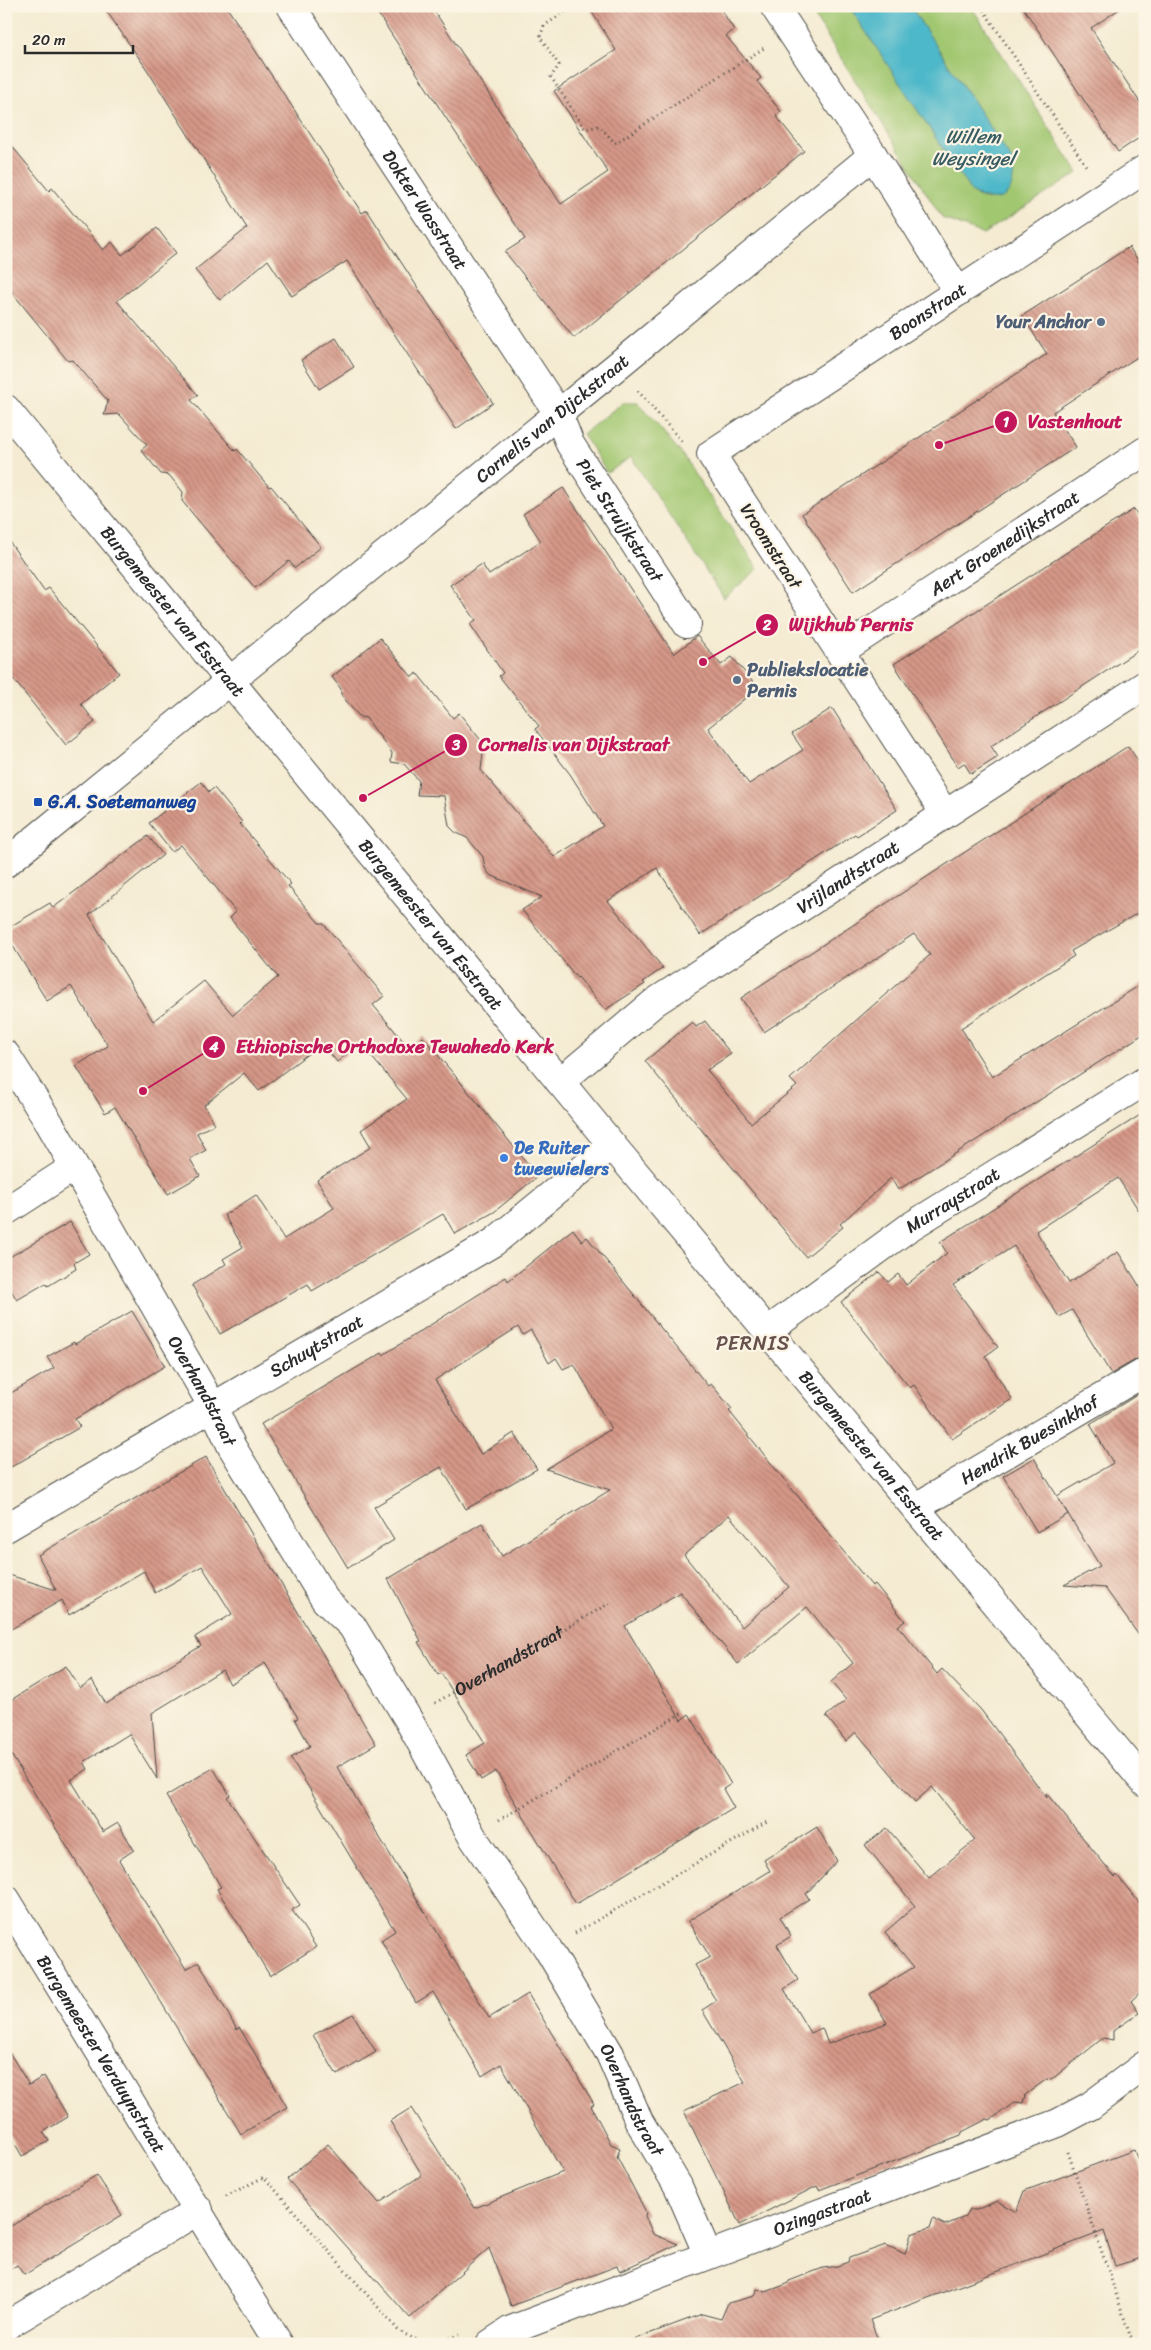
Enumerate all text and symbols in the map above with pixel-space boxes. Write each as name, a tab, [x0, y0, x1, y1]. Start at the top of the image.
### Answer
scale bar	[25, 22, 132, 54]
text: 20 m	[32, 27, 66, 53]
water label: Willem Weysingel	[932, 120, 1019, 175]
street label: Dokter Wasstraat	[373, 143, 476, 277]
street label: Boonstraat	[882, 274, 974, 349]
place label: Your Anchor	[996, 306, 1093, 338]
marker: Your Anchor	[1095, 316, 1107, 328]
street label: Cornelis van Dijckstraat	[468, 346, 637, 492]
callout: Vastenhout	[993, 405, 1133, 439]
text: Vastenhout	[1028, 405, 1123, 438]
text: 1	[1003, 409, 1010, 435]
street label: Piet Struijkstraat	[567, 452, 672, 589]
street label: Aert Groenedijkstraat	[922, 482, 1087, 605]
street label: Vroomstraat	[731, 497, 811, 596]
street label: Burgemeester van Esstraat	[92, 518, 253, 704]
callout: Wijkhub Pernis	[754, 608, 923, 642]
text: Wijkhub Pernis	[789, 608, 914, 641]
text: 2	[762, 612, 772, 638]
place label: Publiekslocatie Pernis	[747, 654, 869, 707]
marker: Publiekslocatie Pernis	[731, 674, 743, 686]
callout: Cornelis van Dijkstraat	[444, 728, 679, 762]
text: Cornelis van Dijkstraat	[478, 728, 671, 761]
text: 3	[451, 732, 461, 758]
place label: G.A. Soetemanweg	[47, 786, 196, 818]
marker: G.A. Soetemanweg	[32, 796, 44, 808]
street label: Burgemeester van Esstraat	[350, 832, 511, 1018]
street label: Vrijlandtstraat	[790, 832, 906, 923]
callout: Ethiopische Orthodoxe Tewahedo Kerk	[201, 1030, 564, 1064]
text: Ethiopische Orthodoxe Tewahedo Kerk	[236, 1030, 555, 1063]
text: 4	[208, 1034, 219, 1060]
place label: De Ruiter tweewielers	[514, 1132, 609, 1185]
marker: De Ruiter tweewielers	[498, 1152, 510, 1164]
street label: Murraystraat	[899, 1158, 1007, 1242]
street label: Schuytstraat	[263, 1305, 370, 1386]
district label: PERNIS	[716, 1326, 790, 1361]
street label: Overhandstraat	[159, 1329, 246, 1452]
street label: Burgemeester van Esstraat	[790, 1363, 953, 1548]
street label: Hendrik Buesinkhof	[954, 1385, 1107, 1494]
street label: Overhandstraat	[448, 1616, 571, 1705]
street label: Burgemeester Verduynstraat	[28, 1948, 175, 2160]
street label: Overhandstraat	[591, 2037, 673, 2163]
street label: Ozingastraat	[769, 2179, 876, 2245]

